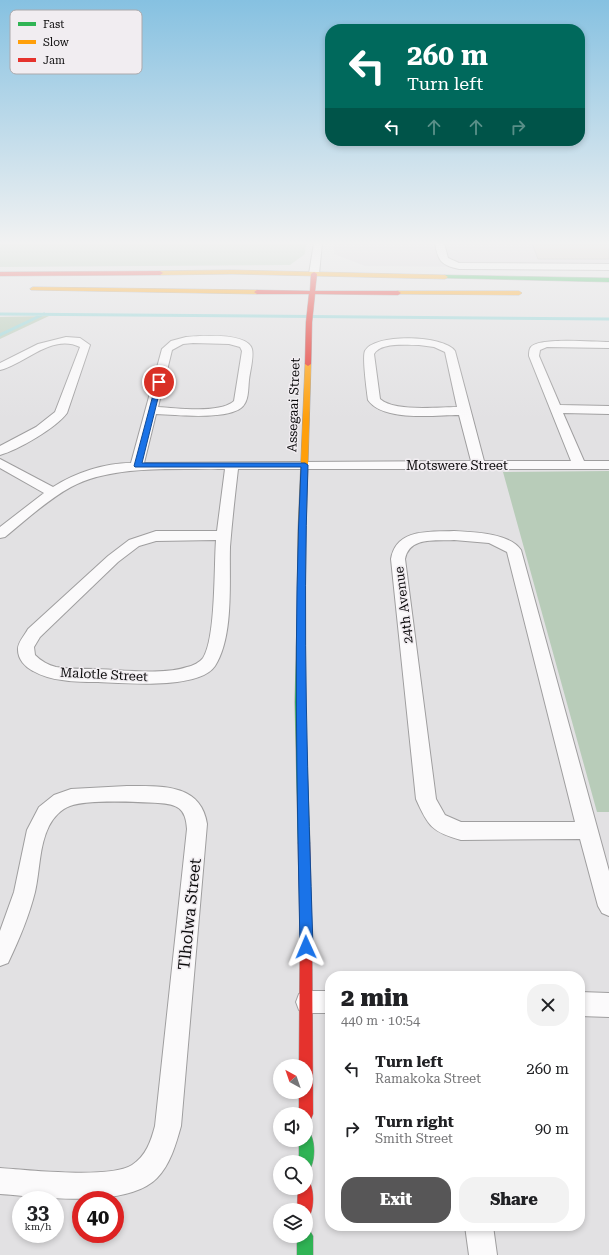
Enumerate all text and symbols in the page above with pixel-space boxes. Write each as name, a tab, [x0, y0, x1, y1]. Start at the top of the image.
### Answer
legend	[10, 10, 142, 74]
text: Fast	[43, 18, 64, 31]
text: Slow	[43, 36, 70, 49]
text: 260 m	[407, 39, 488, 72]
icon: left	[341, 40, 393, 92]
text: Jam	[43, 54, 65, 67]
text: Turn left	[407, 73, 483, 94]
icon: left	[381, 116, 403, 138]
icon: ahead	[423, 116, 445, 138]
icon: ahead	[465, 116, 487, 138]
icon: right	[507, 116, 529, 138]
street label: Assegaai Street	[284, 357, 303, 452]
pin	[142, 365, 176, 399]
icon: arrive	[148, 371, 170, 393]
street label: Motswere Street	[406, 458, 508, 473]
street label: 24th Avenue	[391, 565, 416, 644]
street label: Malotle Street	[60, 665, 148, 684]
street label: Tlholwa Street	[174, 857, 205, 971]
position arrow	[285, 926, 327, 968]
text: 2 min	[341, 984, 408, 1012]
button: close	[527, 984, 569, 1026]
text: 440 m · 10:54	[341, 1013, 420, 1028]
text: Turn left	[375, 1053, 443, 1071]
icon: left	[341, 1058, 363, 1080]
north arrow	[273, 1059, 313, 1099]
map controls	[273, 1059, 313, 1243]
text: 260 m	[526, 1060, 569, 1078]
text: Ramakoka Street	[375, 1071, 481, 1086]
button: sound	[273, 1107, 313, 1147]
text: Turn right	[375, 1113, 454, 1131]
icon: right	[341, 1118, 363, 1140]
text: 90 m	[535, 1120, 569, 1138]
text: Smith Street	[375, 1131, 453, 1146]
button: search	[273, 1155, 313, 1195]
button: Exit	[341, 1177, 451, 1223]
button: Share	[459, 1177, 569, 1223]
speed limit sign: 40	[72, 1191, 124, 1243]
text: 33	[27, 1200, 49, 1224]
button: layers	[273, 1203, 313, 1243]
text: km/h	[25, 1221, 51, 1232]

